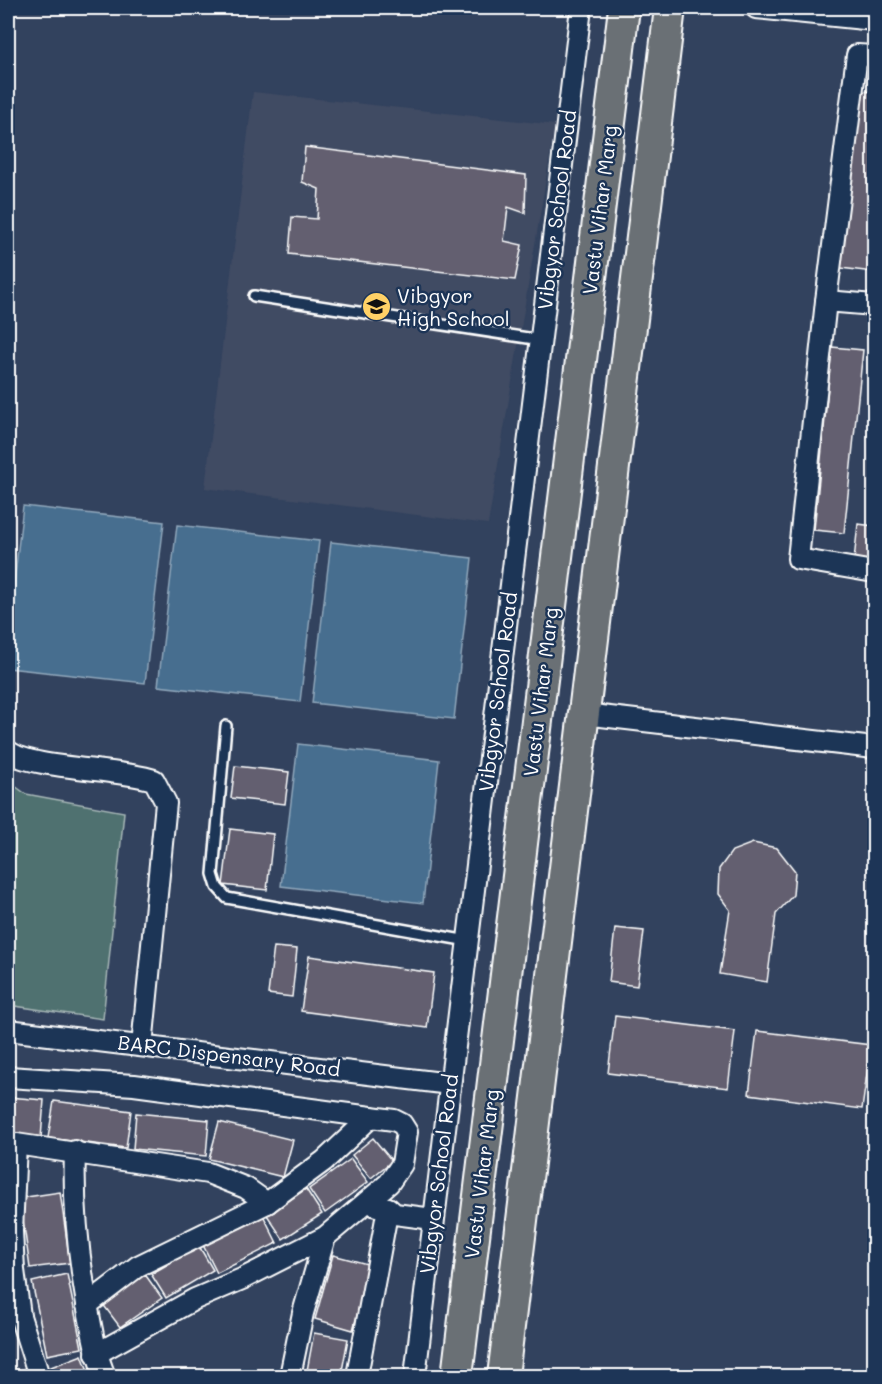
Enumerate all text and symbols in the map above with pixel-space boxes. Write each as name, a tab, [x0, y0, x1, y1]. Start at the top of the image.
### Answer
street label: Vibgyor School Road	[531, 108, 581, 311]
street label: Vastu Vihar Marg	[576, 124, 622, 296]
place label: Vibgyor High School	[397, 282, 510, 331]
school or university icon: Vibgyor High School	[360, 291, 392, 323]
street label: Vibgyor School Road	[472, 590, 522, 793]
street label: Vastu Vihar Marg	[517, 606, 563, 778]
street label: BARC Dispensary Road	[116, 1028, 342, 1082]
street label: Vibgyor School Road	[413, 1072, 463, 1275]
street label: Vastu Vihar Marg	[458, 1088, 504, 1260]

